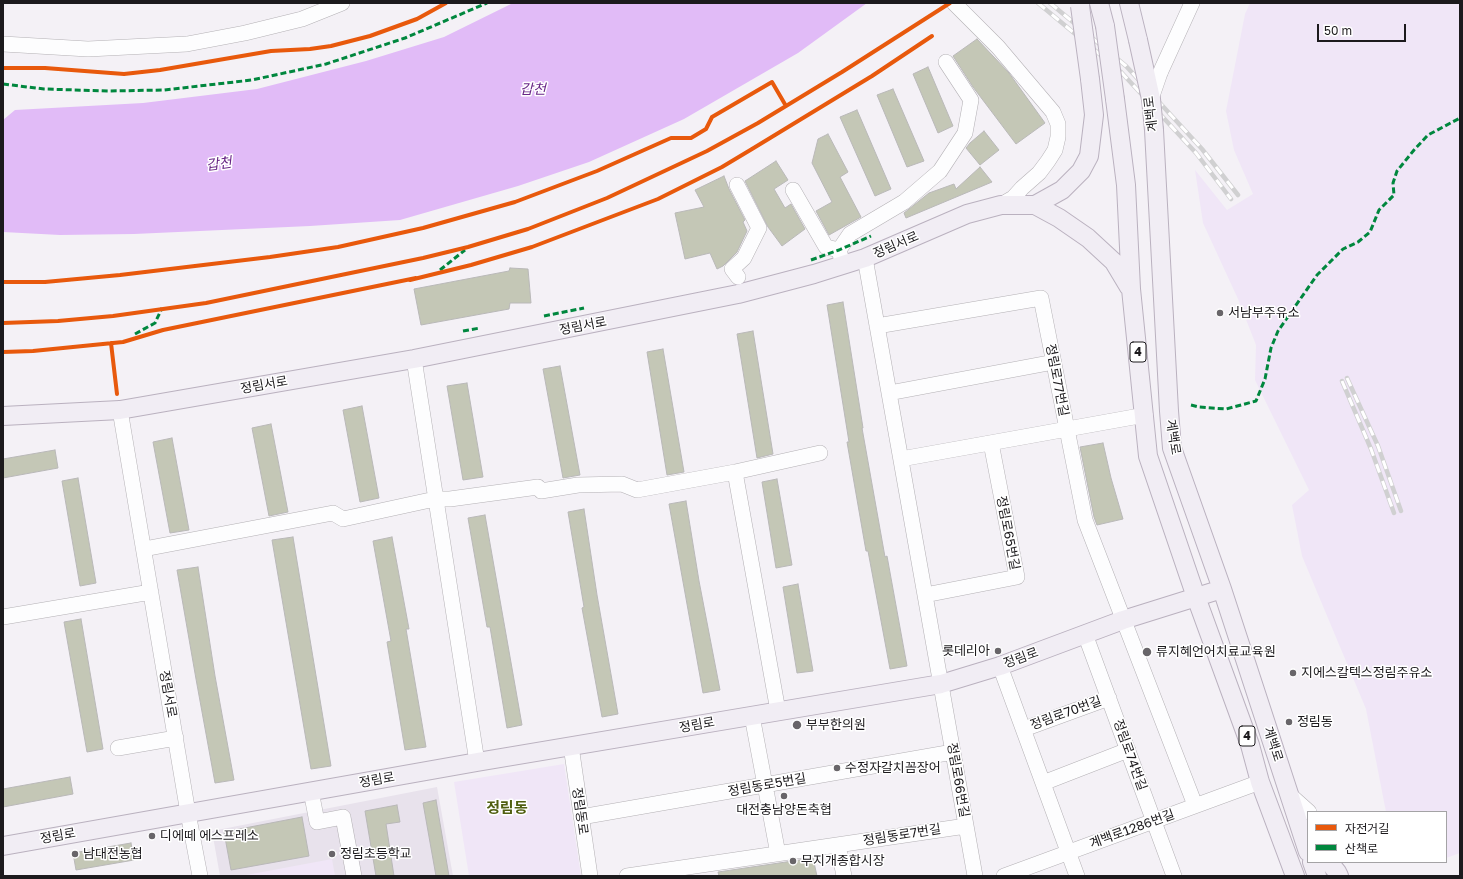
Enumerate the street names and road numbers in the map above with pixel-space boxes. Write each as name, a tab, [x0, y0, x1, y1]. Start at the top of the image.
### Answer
street label: 계백로	[1141, 95, 1161, 133]
street label: 정림서로	[871, 228, 921, 262]
street label: 정림서로	[558, 314, 608, 338]
street label: 정림로77번길	[1042, 342, 1072, 418]
road number: 4	[1130, 342, 1146, 362]
street label: 정림서로	[239, 373, 289, 397]
street label: 계백로	[1162, 418, 1184, 456]
street label: 정림로65번길	[993, 495, 1023, 571]
street label: 정림로	[1001, 645, 1041, 671]
street label: 정림서로	[156, 669, 180, 719]
street label: 정림로70번길	[1028, 693, 1104, 733]
street label: 정림로	[678, 714, 716, 736]
street label: 정림로74번길	[1110, 717, 1150, 793]
street label: 계백로	[1260, 725, 1286, 763]
road number: 4	[1239, 726, 1255, 746]
street label: 정림로66번길	[944, 741, 972, 819]
street label: 정림로	[358, 769, 396, 791]
street label: 정림동로5번길	[727, 770, 807, 800]
street label: 정림동로	[569, 786, 591, 836]
street label: 계백로1286번길	[1087, 806, 1177, 852]
street label: 정림동로7번길	[862, 821, 942, 849]
street label: 정림로	[39, 825, 77, 847]

